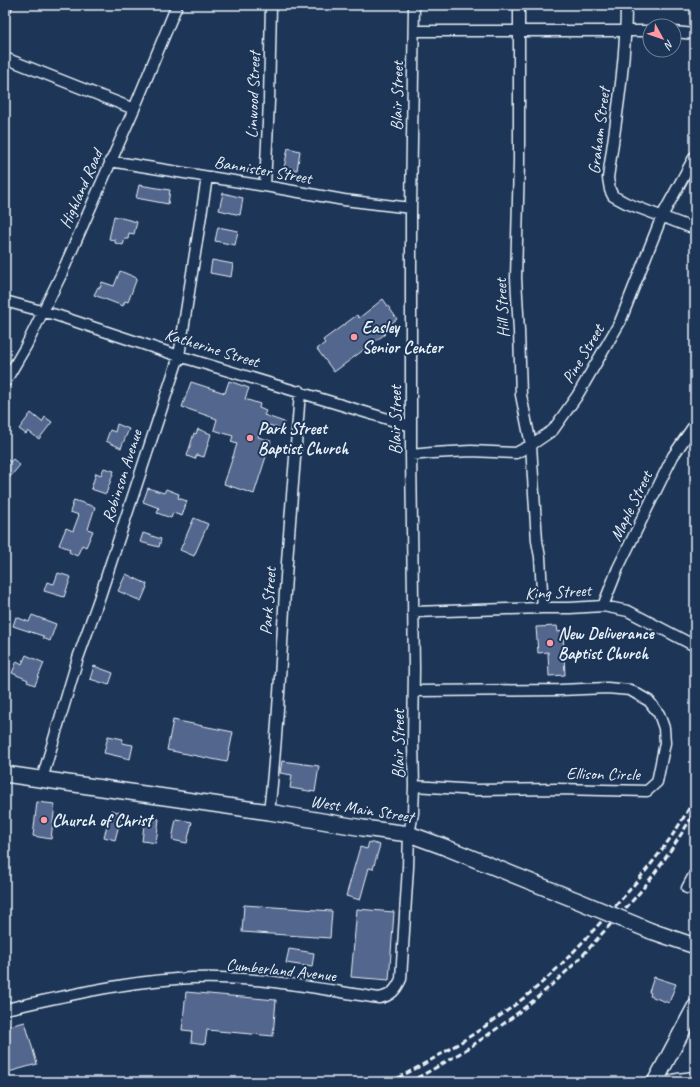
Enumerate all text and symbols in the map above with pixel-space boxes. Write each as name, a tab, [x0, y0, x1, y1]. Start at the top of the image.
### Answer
north arrow	[642, 18, 682, 58]
text: N	[661, 37, 677, 53]
street label: Linwood Street	[241, 49, 265, 139]
street label: Blair Street	[386, 59, 408, 131]
street label: Graham Street	[583, 84, 615, 175]
street label: Highland Road	[54, 144, 109, 232]
street label: Bannister Street	[213, 151, 316, 189]
street label: Hill Street	[490, 275, 514, 338]
place label: Easley Senior Center	[362, 317, 444, 358]
street label: Pine Street	[557, 319, 610, 387]
street label: Katherine Street	[162, 324, 264, 373]
marker: Easley Senior Center	[349, 332, 359, 342]
street label: Blair Street	[385, 383, 406, 455]
place label: Park Street Baptist Church	[258, 418, 349, 459]
street label: Robinson Avenue	[97, 426, 147, 525]
marker: Park Street Baptist Church	[245, 433, 255, 443]
street label: Maple Street	[605, 465, 658, 544]
street label: Park Street	[255, 564, 281, 636]
street label: King Street	[524, 580, 594, 604]
place label: New Deliverance Baptist Church	[558, 623, 655, 664]
marker: New Deliverance Baptist Church	[545, 638, 555, 648]
street label: Blair Street	[388, 707, 409, 779]
street label: Ellison Circle	[566, 763, 641, 785]
street label: West Main Street	[309, 791, 417, 828]
place label: Church of Christ	[52, 810, 154, 831]
marker: Church of Christ	[39, 815, 49, 825]
street label: Cumberland Avenue	[225, 954, 338, 986]

